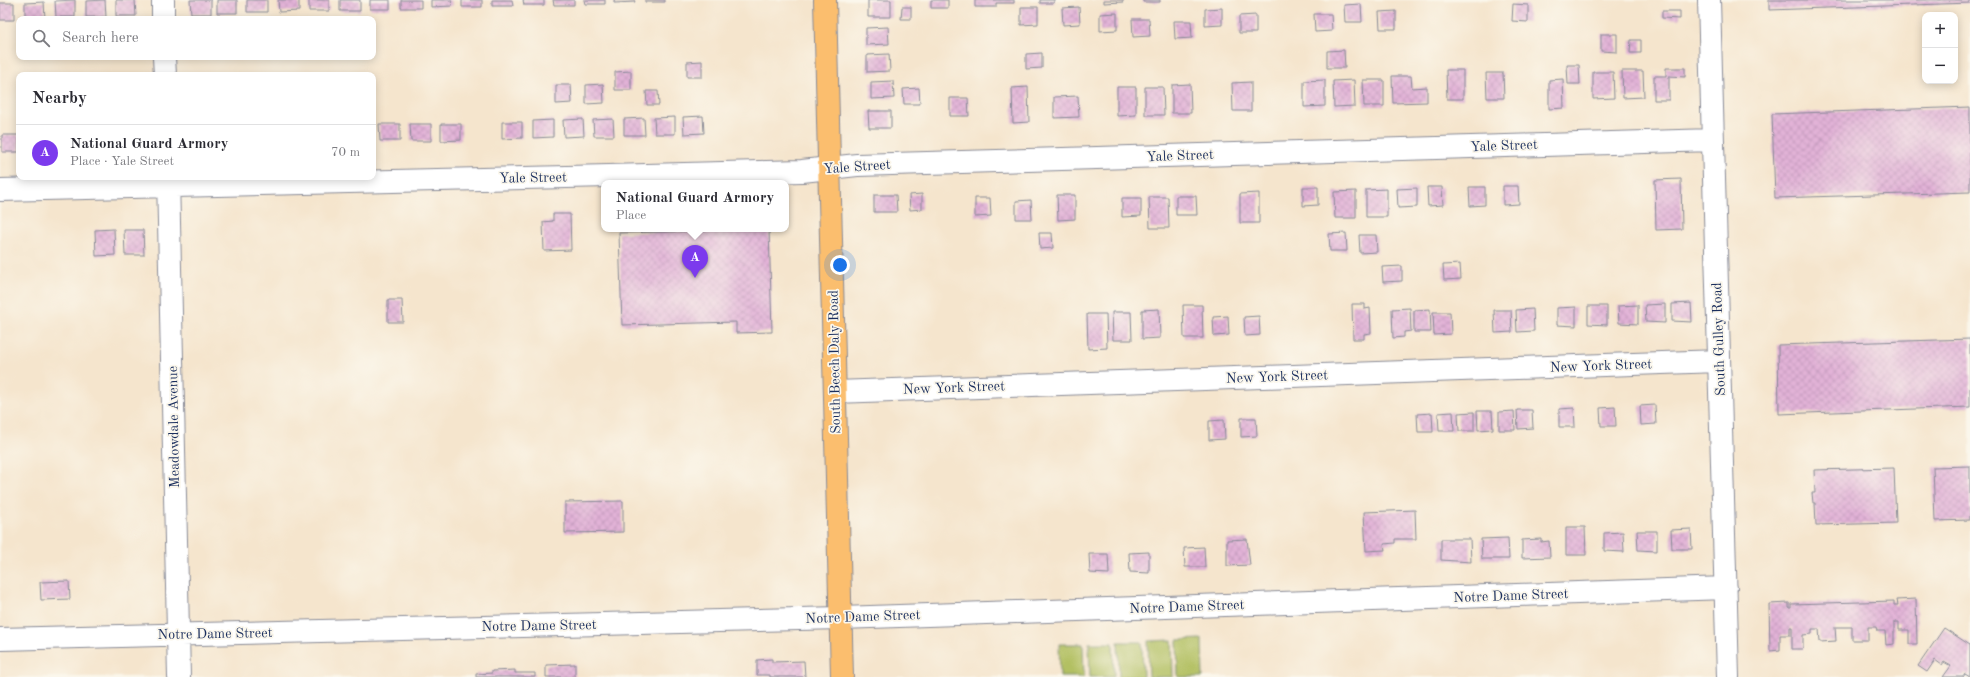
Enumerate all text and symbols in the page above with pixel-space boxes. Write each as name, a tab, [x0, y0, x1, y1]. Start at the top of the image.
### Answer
map controls	[1922, 12, 1958, 84]
button: +	[1922, 12, 1958, 48]
search box	[16, 16, 376, 60]
icon: search	[30, 27, 52, 49]
text: Search here	[62, 31, 139, 46]
button: −	[1922, 48, 1958, 84]
text: Nearby	[32, 90, 87, 107]
text: National Guard Armory	[70, 137, 229, 152]
street label: Yale Street	[1470, 138, 1538, 154]
text: A	[40, 146, 50, 159]
text: 70 m	[331, 146, 360, 159]
street label: Yale Street	[1146, 148, 1214, 164]
text: Place · Yale Street	[70, 155, 174, 168]
street label: Yale Street	[823, 158, 891, 176]
street label: Yale Street	[499, 170, 567, 186]
popup	[601, 180, 789, 232]
text: National Guard Armory	[616, 191, 774, 206]
text: Place	[616, 209, 646, 222]
pin: A	[682, 245, 708, 278]
your location	[830, 255, 850, 275]
street label: South Gulley Road	[1710, 282, 1728, 396]
street label: South Beech Daly Road	[827, 290, 843, 434]
street label: New York Street	[1550, 357, 1652, 375]
street label: Meadowdale Avenue	[166, 366, 182, 488]
street label: New York Street	[1226, 368, 1328, 386]
street label: New York Street	[903, 379, 1005, 397]
street label: Notre Dame Street	[1453, 587, 1569, 605]
street label: Notre Dame Street	[1129, 598, 1245, 616]
street label: Notre Dame Street	[805, 608, 921, 626]
street label: Notre Dame Street	[481, 618, 597, 634]
street label: Notre Dame Street	[157, 626, 273, 642]

